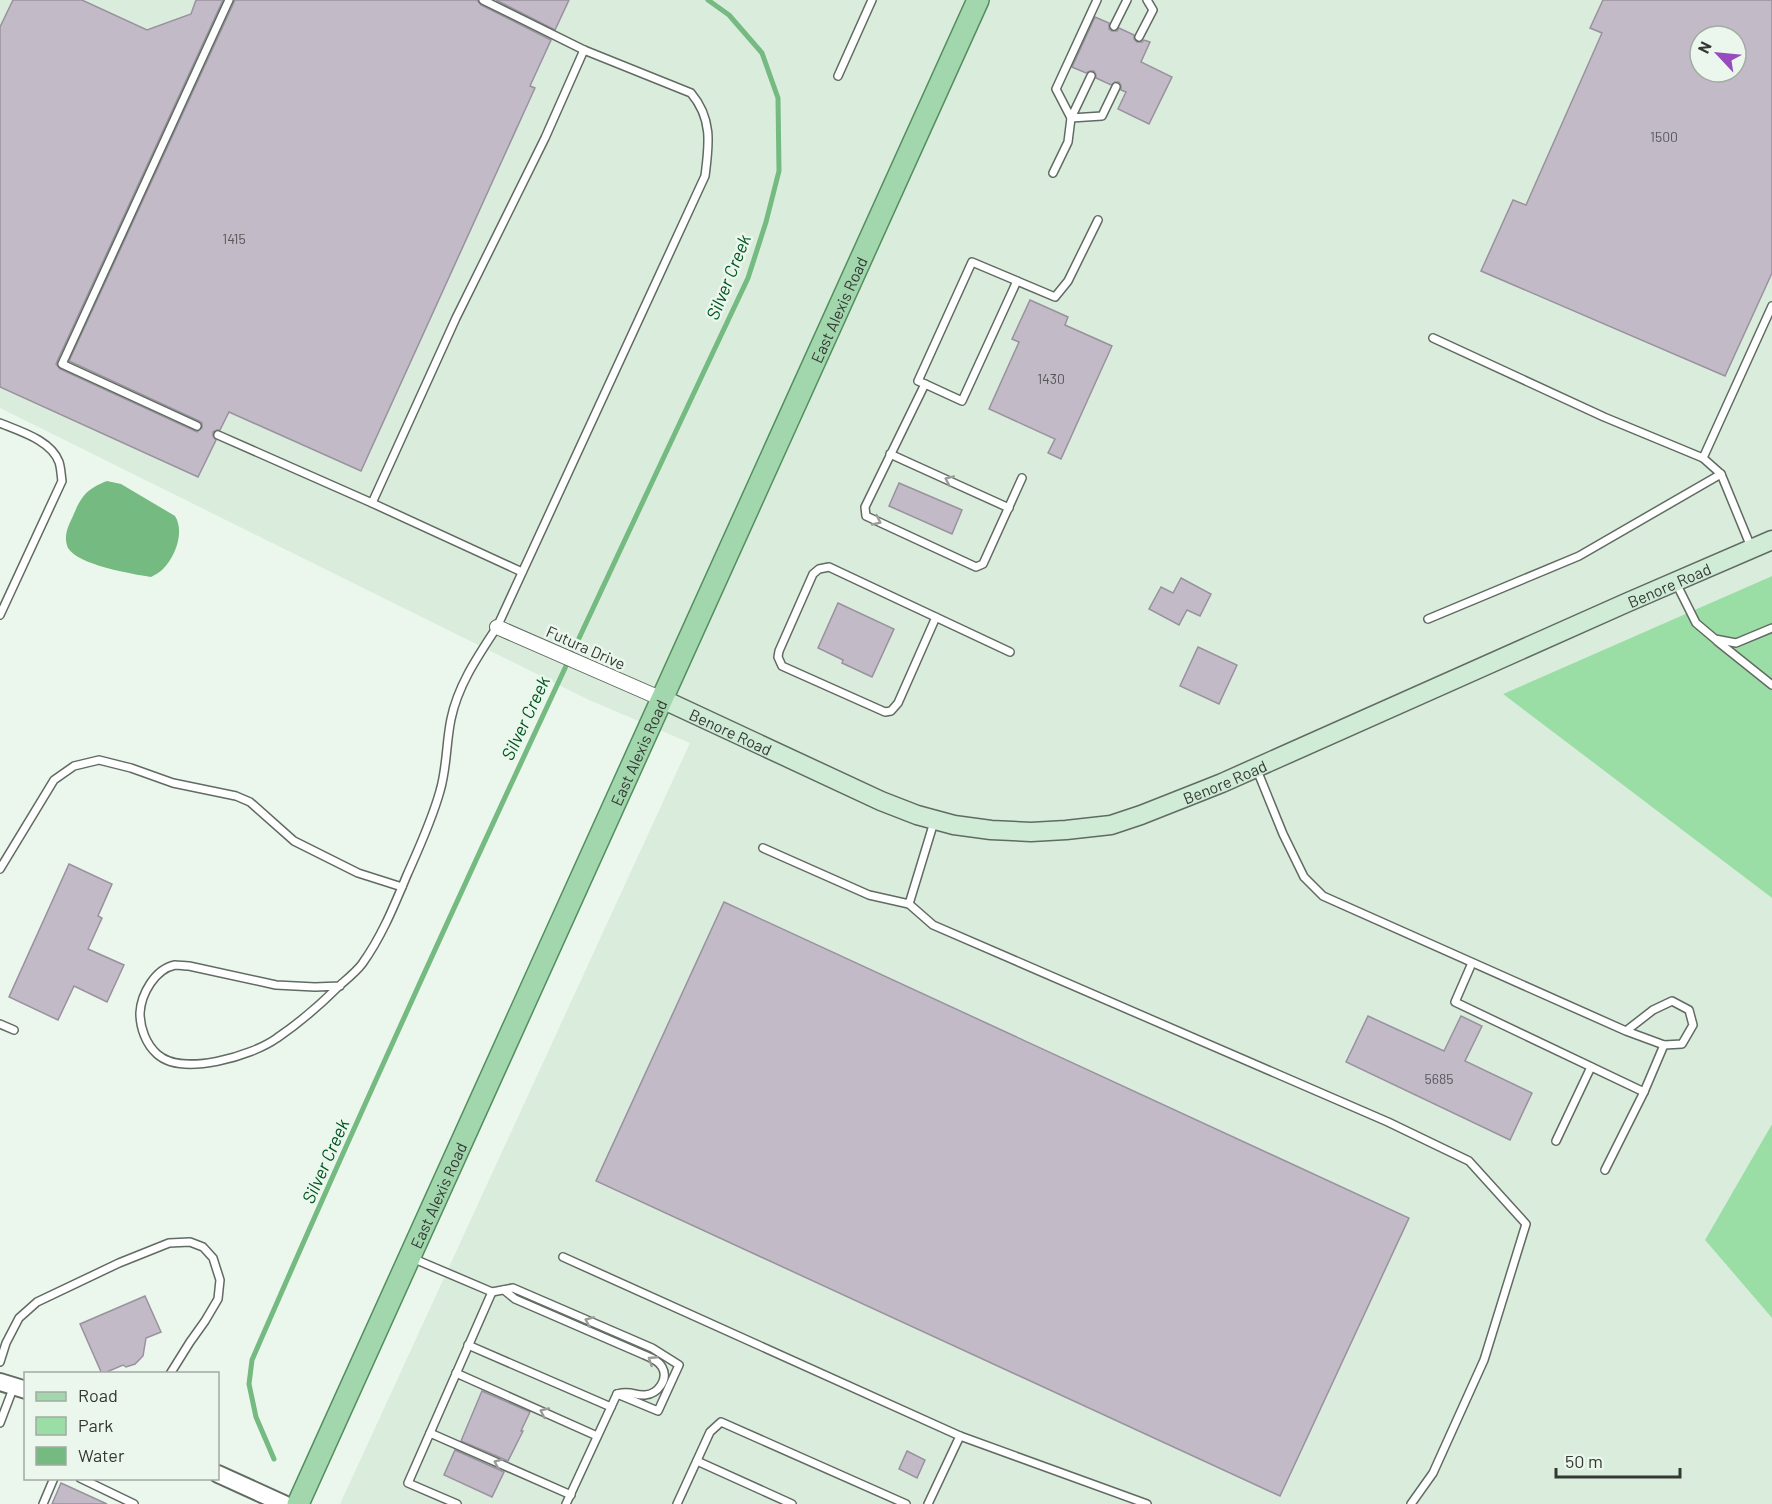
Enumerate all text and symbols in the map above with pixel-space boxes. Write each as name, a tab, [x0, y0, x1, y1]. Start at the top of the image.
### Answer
north arrow	[1688, 24, 1748, 84]
text: N	[1693, 38, 1715, 56]
house number: 1500	[1650, 128, 1678, 145]
house number: 1415	[222, 230, 246, 247]
water label: Silver Creek	[701, 231, 755, 323]
street label: East Alexis Road	[806, 253, 870, 365]
house number: 1430	[1037, 370, 1065, 387]
one-way arrow	[944, 476, 955, 488]
one-way arrow	[870, 514, 881, 526]
street label: Benore Road	[1624, 558, 1713, 611]
street label: Futura Drive	[543, 621, 629, 673]
water label: Silver Creek	[496, 672, 554, 763]
street label: East Alexis Road	[606, 696, 670, 808]
street label: Benore Road	[687, 704, 775, 758]
street label: Benore Road	[1180, 755, 1269, 807]
house number: 5685	[1425, 1070, 1453, 1087]
water label: Silver Creek	[297, 1115, 353, 1207]
street label: East Alexis Road	[405, 1139, 470, 1251]
one-way arrow	[585, 1316, 596, 1328]
one-way arrow	[648, 1356, 659, 1367]
legend	[24, 1372, 219, 1480]
text: Road	[78, 1384, 118, 1406]
one-way arrow	[539, 1407, 550, 1419]
text: Park	[78, 1414, 113, 1436]
scale bar	[1556, 1441, 1680, 1479]
text: Water	[78, 1444, 125, 1466]
text: 50 m	[1565, 1450, 1603, 1472]
one-way arrow	[493, 1458, 504, 1470]

